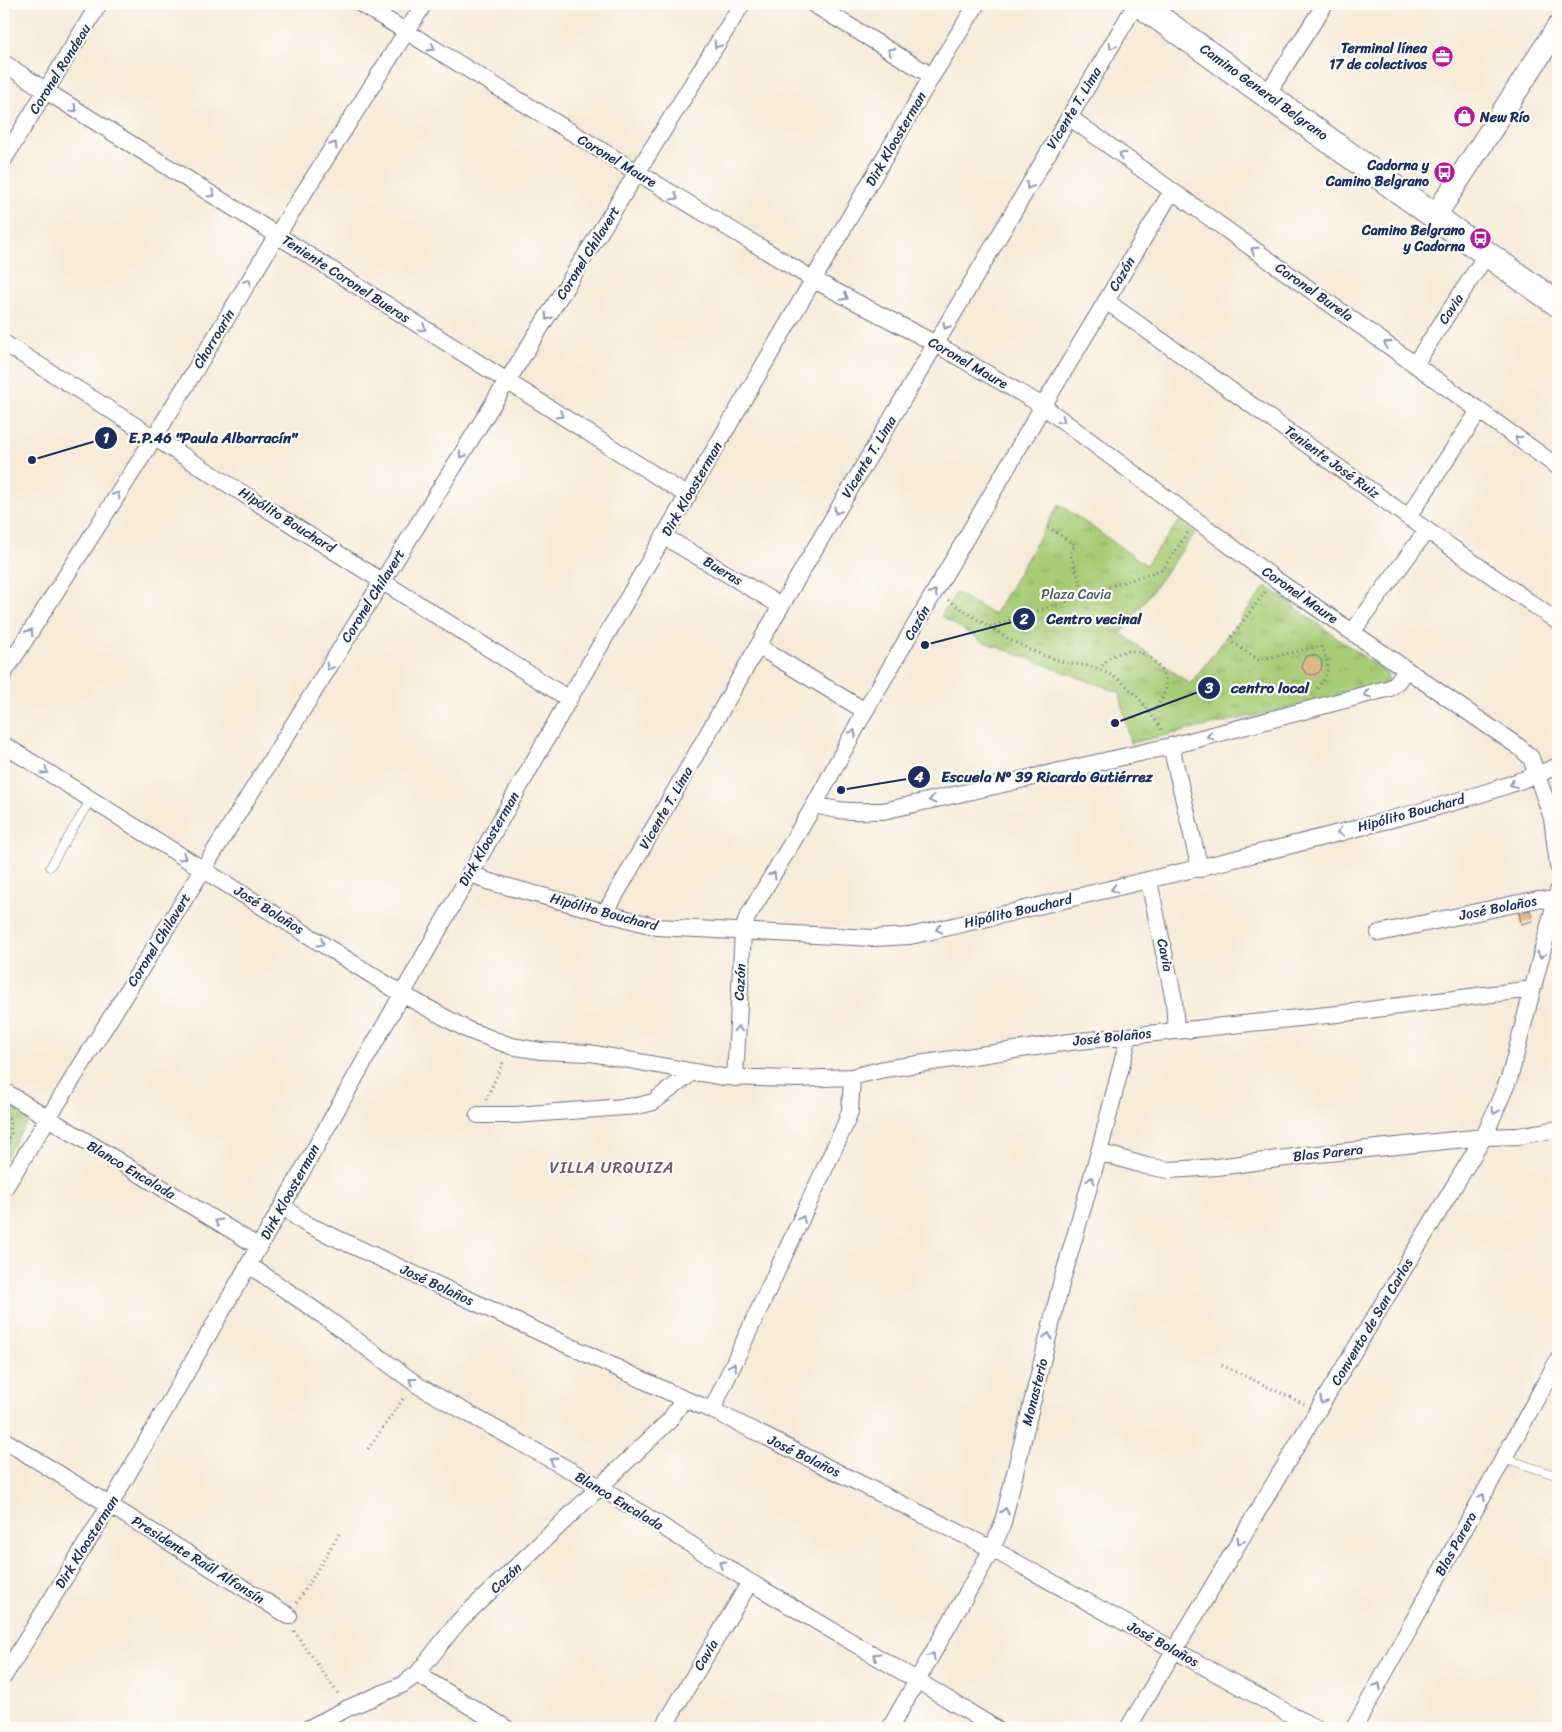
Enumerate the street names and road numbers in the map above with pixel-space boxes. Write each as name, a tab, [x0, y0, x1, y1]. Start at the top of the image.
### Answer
street label: Coronel Rondeau	[22, 18, 98, 119]
street label: Camino General Belgrano	[1194, 37, 1334, 147]
street label: Vicente T. Lima	[1040, 61, 1109, 154]
street label: Dirk Kloosterman	[859, 86, 934, 191]
street label: Coronel Maure	[572, 127, 662, 195]
street label: Coronel Chilavert	[549, 201, 627, 305]
street label: Teniente Coronel Bueras	[277, 228, 416, 330]
street label: Cazón	[1102, 251, 1142, 296]
street label: Coronel Burela	[1270, 256, 1358, 328]
street label: Cavia	[1431, 288, 1471, 330]
street label: Chorroarin	[186, 304, 242, 374]
street label: Coronel Maure	[923, 330, 1013, 396]
street label: Vicente T. Lima	[835, 410, 904, 503]
street label: Teniente José Ruiz	[1279, 419, 1385, 506]
street label: Dirk Kloosterman	[655, 436, 730, 541]
street label: Hipólito Bouchard	[234, 480, 342, 561]
street label: Coronel Chilavert	[334, 544, 412, 648]
street label: Bueras	[698, 549, 748, 593]
street label: Coronel Maure	[1256, 559, 1344, 631]
street label: Cazón	[897, 600, 937, 645]
street label: Vicente T. Lima	[632, 761, 700, 854]
street label: Dirk Kloosterman	[452, 786, 527, 891]
street label: Hipólito Bouchard	[1355, 786, 1469, 839]
street label: José Bolaños	[228, 878, 309, 942]
street label: Hipólito Bouchard	[548, 886, 662, 939]
street label: Hipólito Bouchard	[961, 886, 1076, 936]
street label: Coronel Chilavert	[120, 888, 198, 992]
street label: José Bolaños	[1456, 888, 1539, 928]
street label: Cavia	[1149, 936, 1181, 974]
street label: Cazón	[727, 962, 753, 1001]
street label: José Bolaños	[1071, 1020, 1153, 1054]
street label: Blanco Encalada	[82, 1134, 181, 1207]
street label: Blas Parera	[1292, 1137, 1364, 1169]
street label: Dirk Kloosterman	[253, 1139, 327, 1245]
street label: Convento de San Carlos	[1324, 1253, 1420, 1391]
street label: José Bolaños	[395, 1257, 478, 1313]
street label: Monasterio	[1015, 1356, 1055, 1428]
street label: José Bolaños	[762, 1427, 845, 1485]
street label: Blanco Encalada	[570, 1465, 669, 1538]
street label: Dirk Kloosterman	[48, 1490, 126, 1594]
street label: Blas Parera	[1428, 1507, 1484, 1581]
street label: Presidente Raúl Alfonsín	[127, 1509, 270, 1611]
street label: Cazón	[484, 1556, 528, 1600]
street label: José Bolaños	[1122, 1614, 1204, 1674]
street label: Cavia	[687, 1634, 725, 1676]

